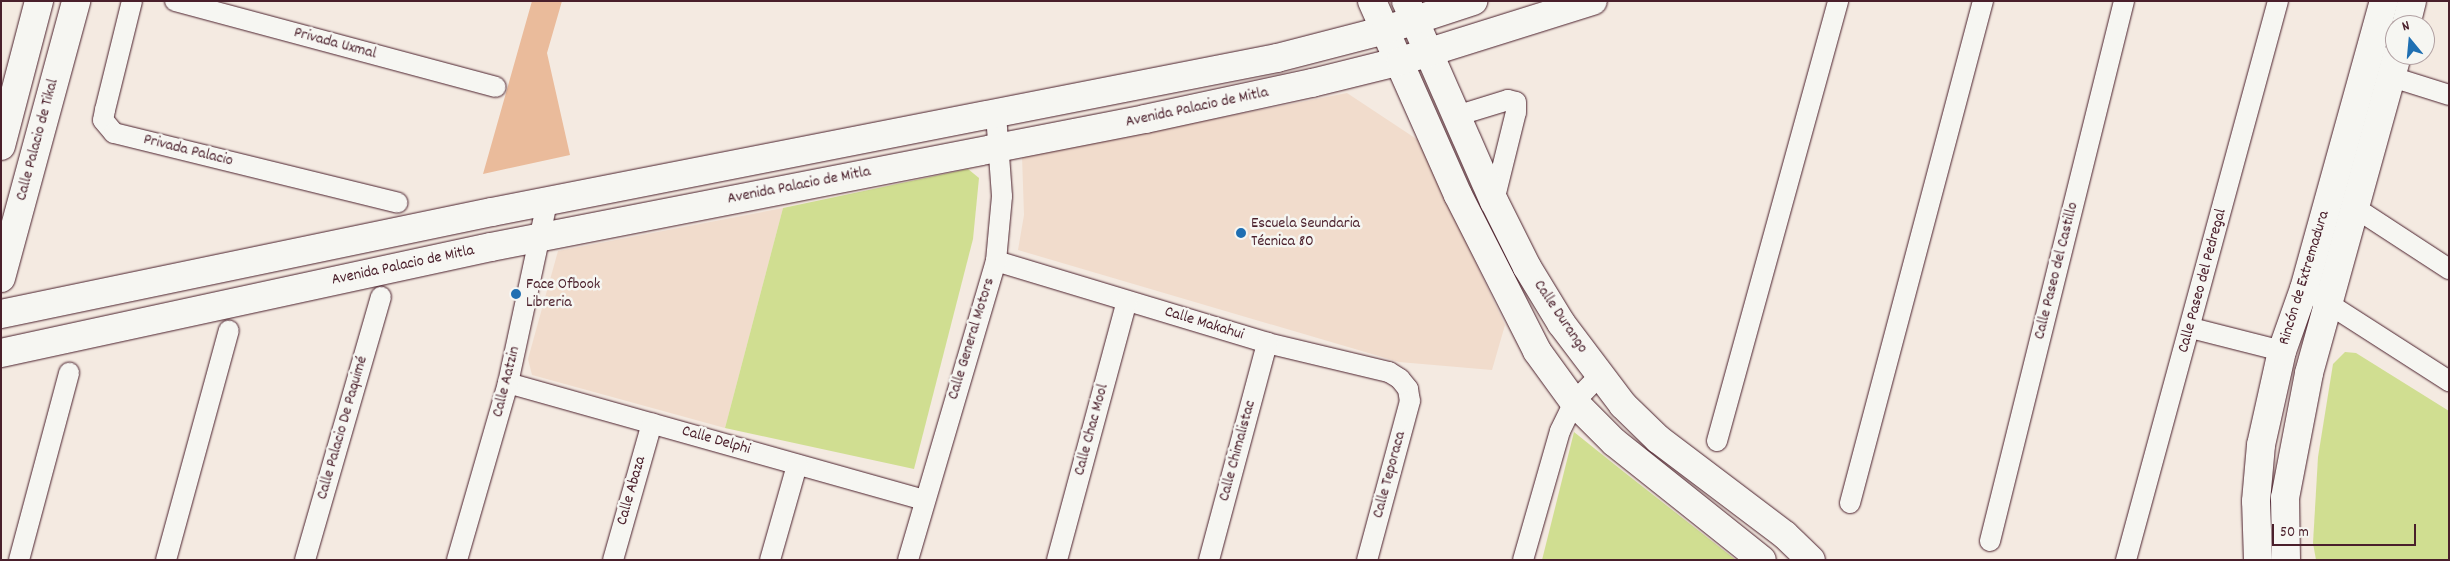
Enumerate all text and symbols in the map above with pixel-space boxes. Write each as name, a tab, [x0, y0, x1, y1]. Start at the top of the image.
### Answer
north arrow	[2385, 15, 2435, 65]
text: N	[2400, 16, 2412, 37]
street label: Privada Uxmal	[291, 24, 379, 64]
street label: Calle Palacio de Tikal	[13, 77, 63, 203]
street label: Avenida Palacio de Mitla	[1124, 83, 1270, 133]
street label: Privada Palacio	[141, 131, 235, 171]
street label: Avenida Palacio de Mitla	[726, 163, 872, 209]
street label: Calle Paseo del Castillo	[2031, 200, 2083, 342]
street label: Calle Paseo del Pedregal	[2175, 207, 2231, 355]
street label: Rincón de Extremadura	[2275, 209, 2335, 347]
place label: Escuela Seundaria Técnica 80	[1251, 214, 1360, 252]
marker: Escuela Seundaria Técnica 80	[1235, 227, 1247, 239]
street label: Avenida Palacio de Mitla	[330, 241, 476, 291]
place label: Face Ofbook Libreria	[526, 275, 600, 313]
street label: Calle General Motors	[944, 276, 1000, 402]
street label: Calle Durango	[1529, 277, 1591, 357]
marker: Face Ofbook Libreria	[510, 288, 522, 300]
street label: Calle Makahui	[1162, 303, 1246, 345]
street label: Calle Aatzin	[489, 345, 525, 419]
street label: Calle Palacio De Paquimé	[313, 354, 373, 502]
street label: Calle Chac Mool	[1071, 382, 1113, 478]
street label: Calle Chimalistac	[1215, 398, 1261, 504]
street label: Calle Delphi	[679, 422, 753, 460]
street label: Calle Teporaca	[1369, 430, 1411, 520]
street label: Calle Abaza	[613, 454, 651, 528]
scale bar	[2275, 514, 2419, 546]
text: 50 m	[2280, 522, 2309, 544]

